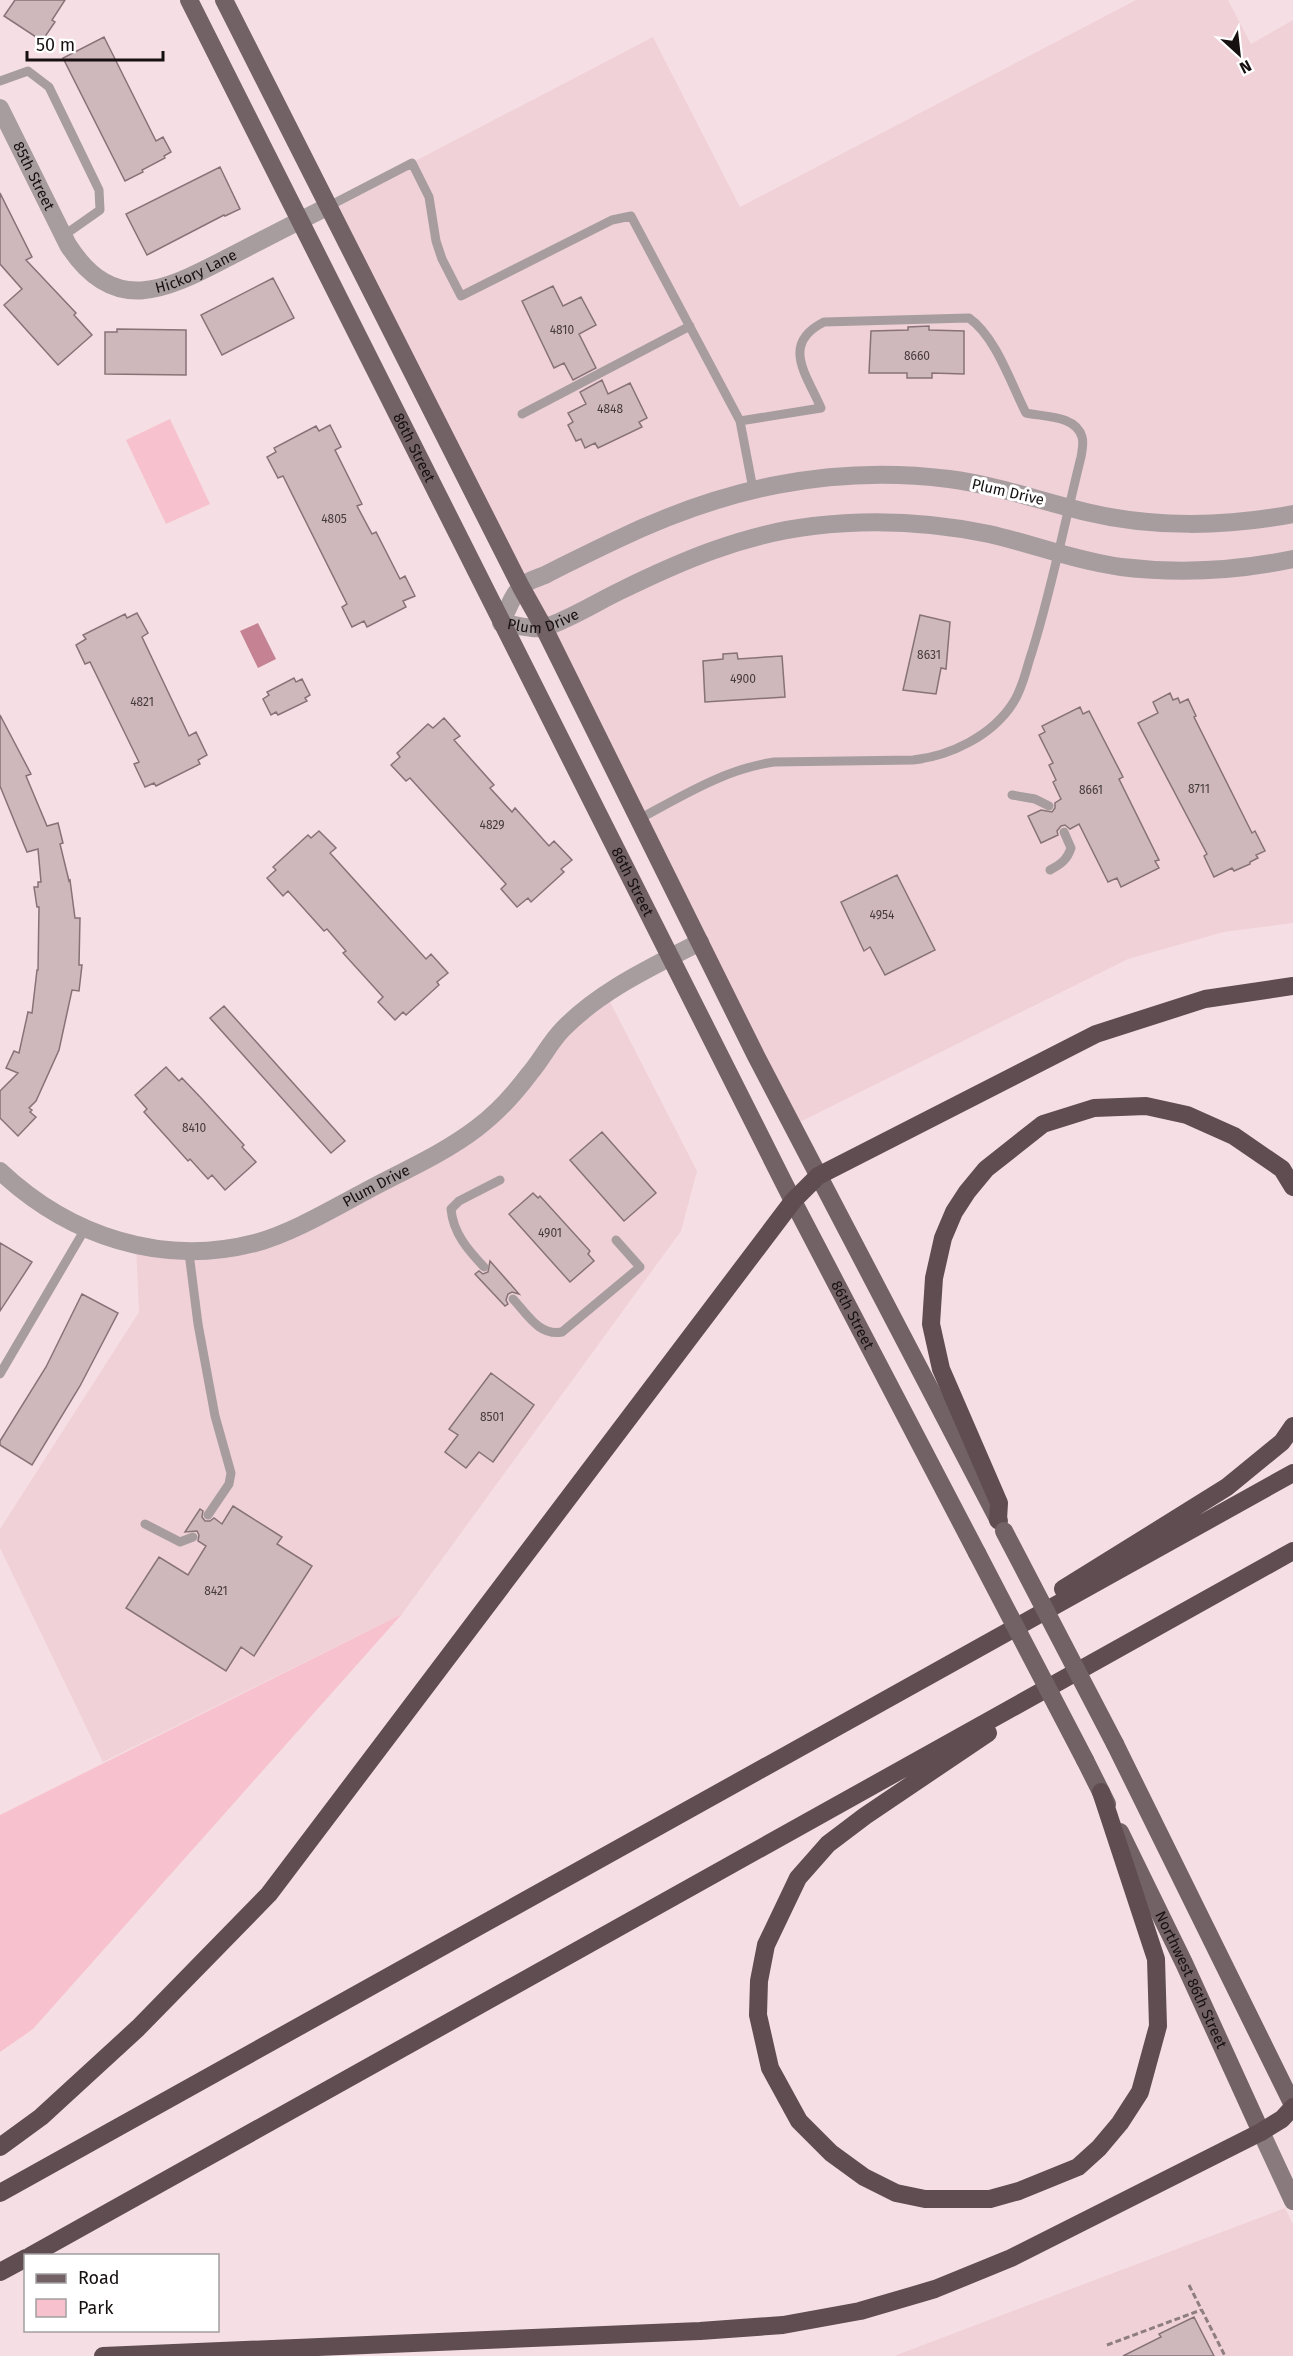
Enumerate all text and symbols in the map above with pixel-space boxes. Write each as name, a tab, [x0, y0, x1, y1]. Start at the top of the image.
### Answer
scale bar	[27, 24, 164, 62]
north arrow	[1209, 24, 1269, 84]
text: 50 m	[36, 34, 75, 56]
text: N	[1237, 56, 1255, 78]
street label: 85th Street	[9, 139, 59, 214]
street label: Hickory Lane	[153, 246, 240, 297]
house number: 4810	[550, 323, 575, 337]
house number: 8660	[904, 349, 930, 363]
house number: 4848	[597, 402, 623, 416]
street label: 86th Street	[389, 410, 439, 486]
street label: Plum Drive	[970, 475, 1046, 509]
house number: 4805	[321, 512, 347, 526]
street label: Plum Drive	[506, 605, 582, 637]
house number: 8631	[917, 648, 941, 662]
house number: 4900	[730, 672, 756, 686]
house number: 4821	[130, 695, 154, 709]
house number: 8711	[1188, 782, 1210, 796]
house number: 8661	[1079, 783, 1103, 797]
house number: 4829	[480, 818, 505, 832]
street label: 86th Street	[608, 844, 658, 920]
house number: 4954	[870, 908, 895, 922]
house number: 8410	[182, 1121, 206, 1135]
street label: Plum Drive	[339, 1161, 413, 1211]
house number: 4901	[538, 1226, 562, 1240]
street label: 86th Street	[827, 1278, 878, 1353]
house number: 8501	[480, 1410, 504, 1424]
house number: 8421	[204, 1584, 228, 1598]
street label: Northwest 86th Street	[1151, 1908, 1231, 2052]
legend	[24, 2254, 219, 2332]
text: Road	[78, 2267, 120, 2289]
text: Park	[78, 2297, 114, 2319]

